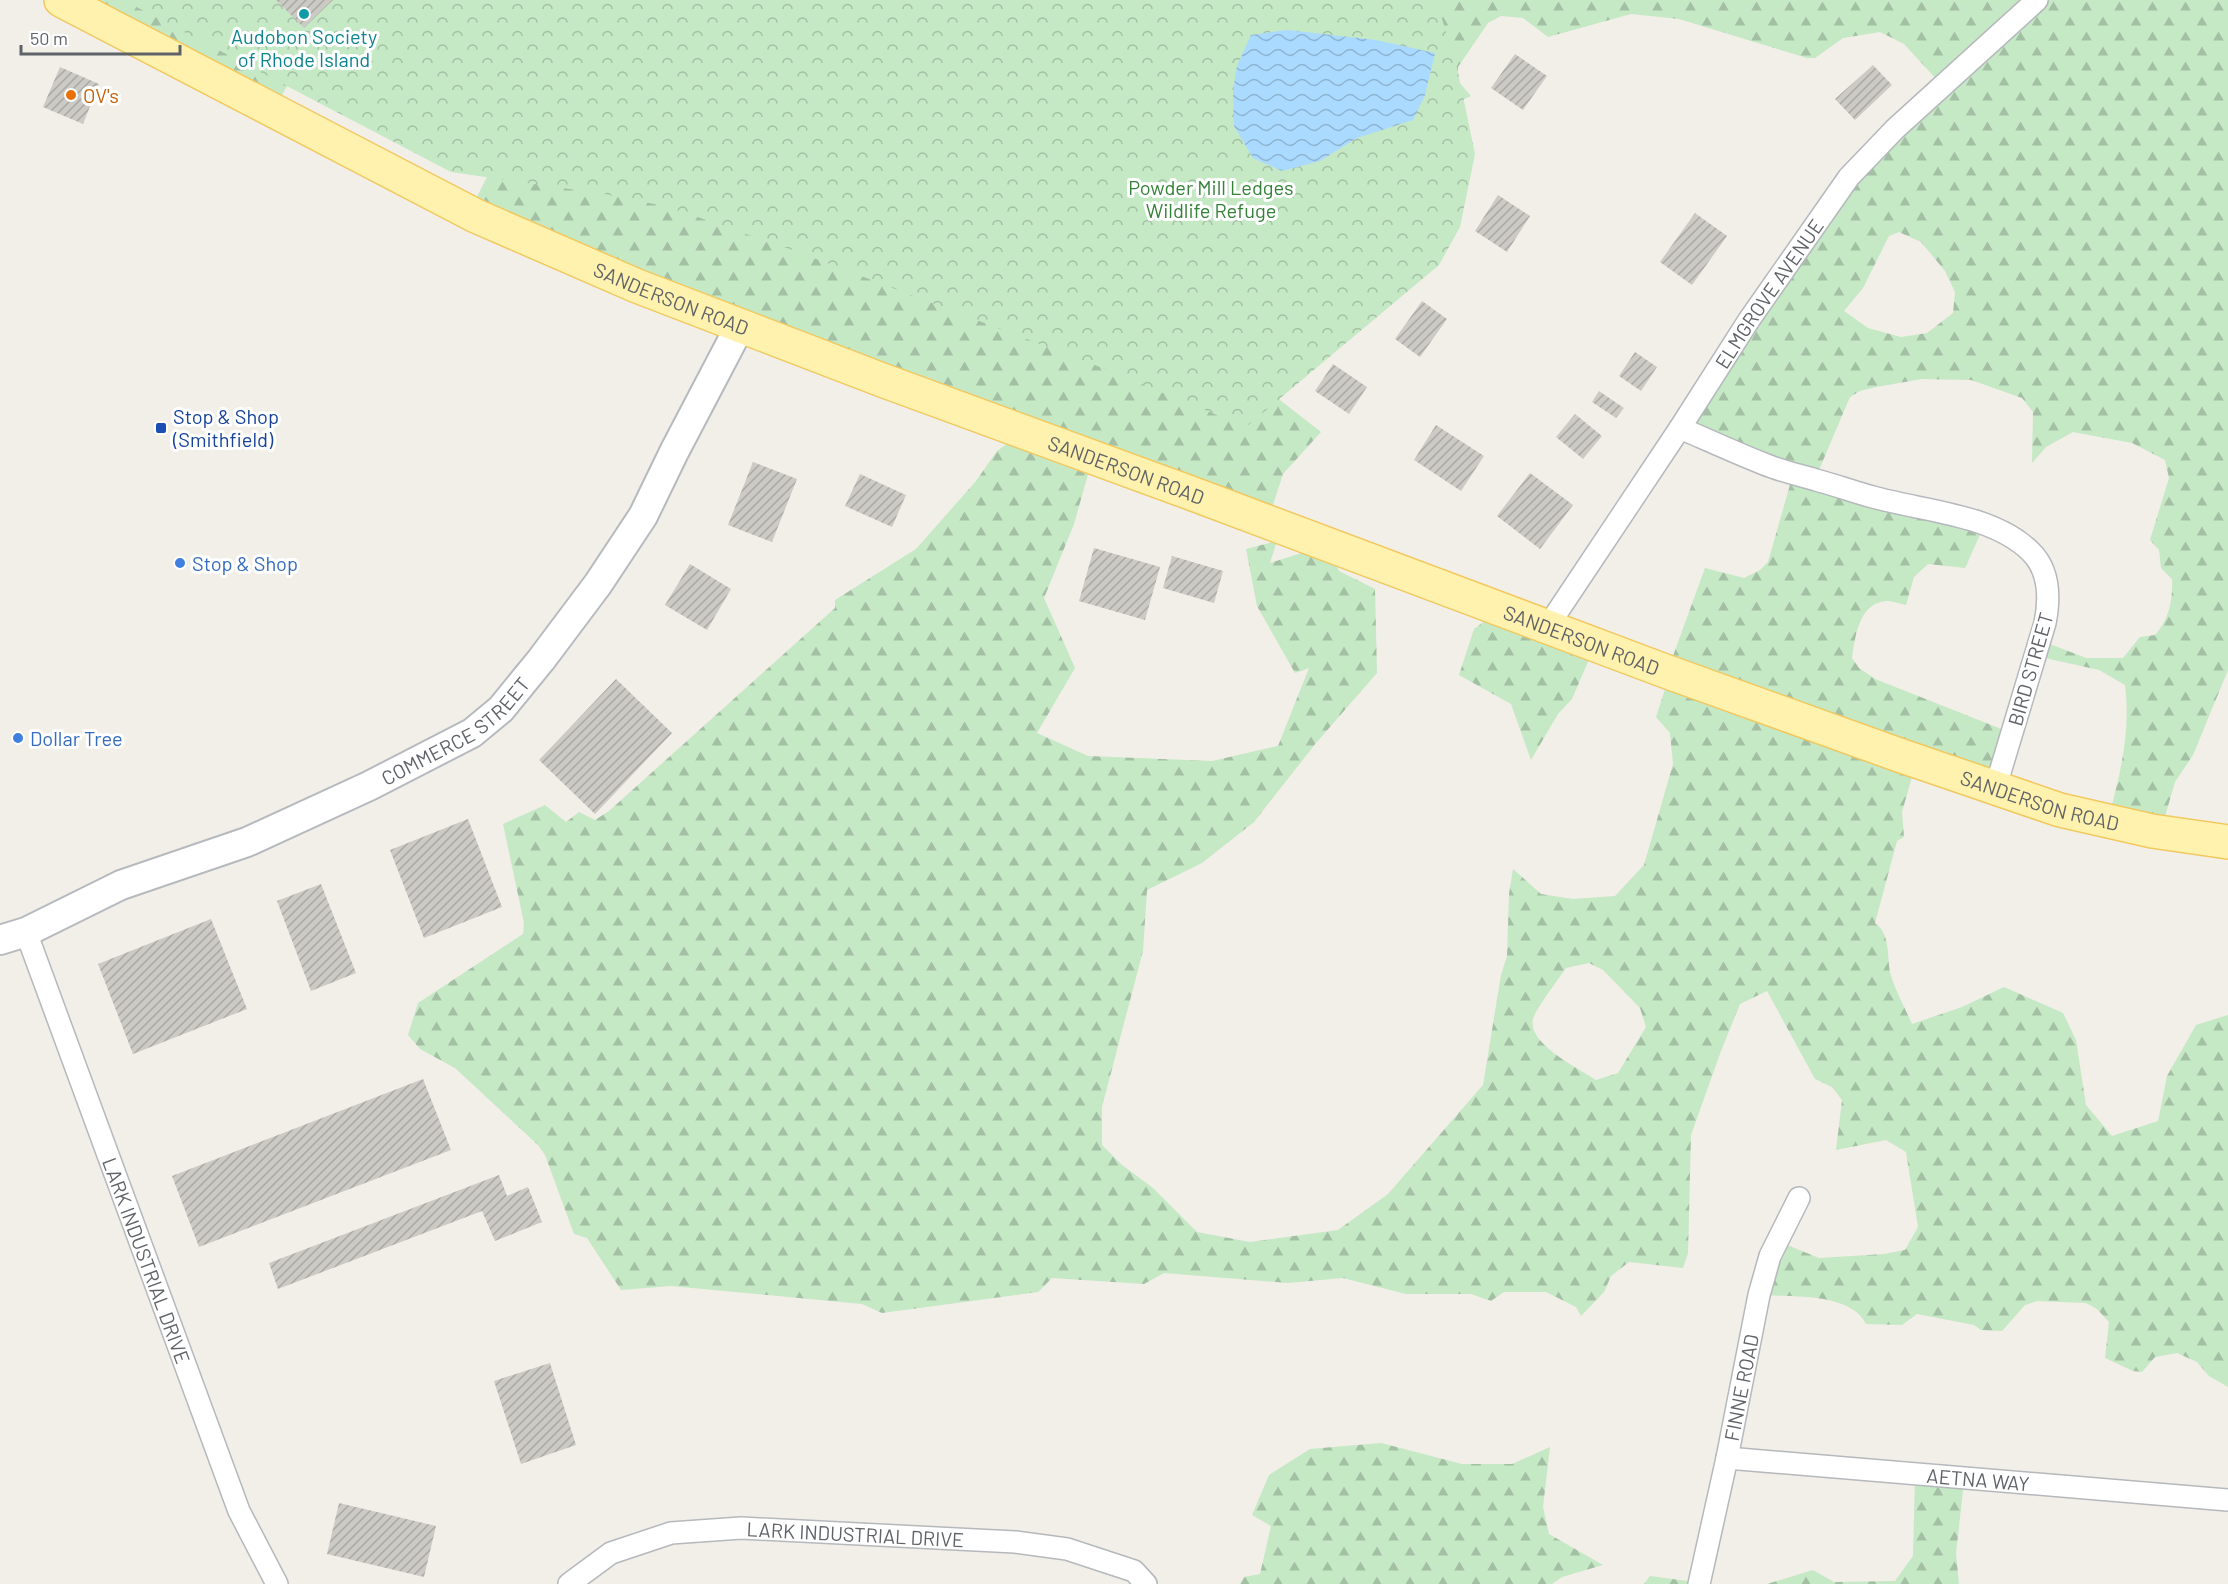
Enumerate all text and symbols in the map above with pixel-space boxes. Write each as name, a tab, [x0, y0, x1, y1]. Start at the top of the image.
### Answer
marker: Audobon Society of Rhode Island	[297, 7, 311, 21]
scale bar	[21, 18, 180, 56]
place label: Audobon Society of Rhode Island	[231, 24, 377, 71]
text: 50 m	[30, 27, 68, 49]
place label: OV's	[83, 83, 119, 107]
marker: OV's	[64, 88, 78, 102]
park label: Powder Mill Ledges Wildlife Refuge	[1128, 175, 1294, 222]
street label: ELMGROVE AVENUE	[1709, 214, 1828, 373]
street label: SANDERSON ROAD	[590, 257, 752, 340]
place label: Stop & Shop (Smithfield)	[172, 404, 279, 451]
marker: Stop & Shop (Smithfield)	[154, 421, 168, 435]
street label: SANDERSON ROAD	[1045, 430, 1208, 509]
place label: Stop & Shop	[192, 551, 298, 575]
marker: Stop & Shop	[173, 556, 187, 570]
street label: SANDERSON ROAD	[1500, 600, 1663, 680]
street label: BIRD STREET	[2002, 610, 2058, 728]
street label: COMMERCE STREET	[377, 672, 534, 790]
place label: Dollar Tree	[30, 726, 123, 750]
marker: Dollar Tree	[11, 731, 25, 745]
street label: SANDERSON ROAD	[1957, 765, 2122, 835]
street label: LARK INDUSTRIAL DRIVE	[98, 1154, 196, 1367]
street label: FINNE ROAD	[1719, 1332, 1763, 1443]
street label: AETNA WAY	[1926, 1463, 2030, 1495]
street label: LARK INDUSTRIAL DRIVE	[746, 1516, 965, 1551]

